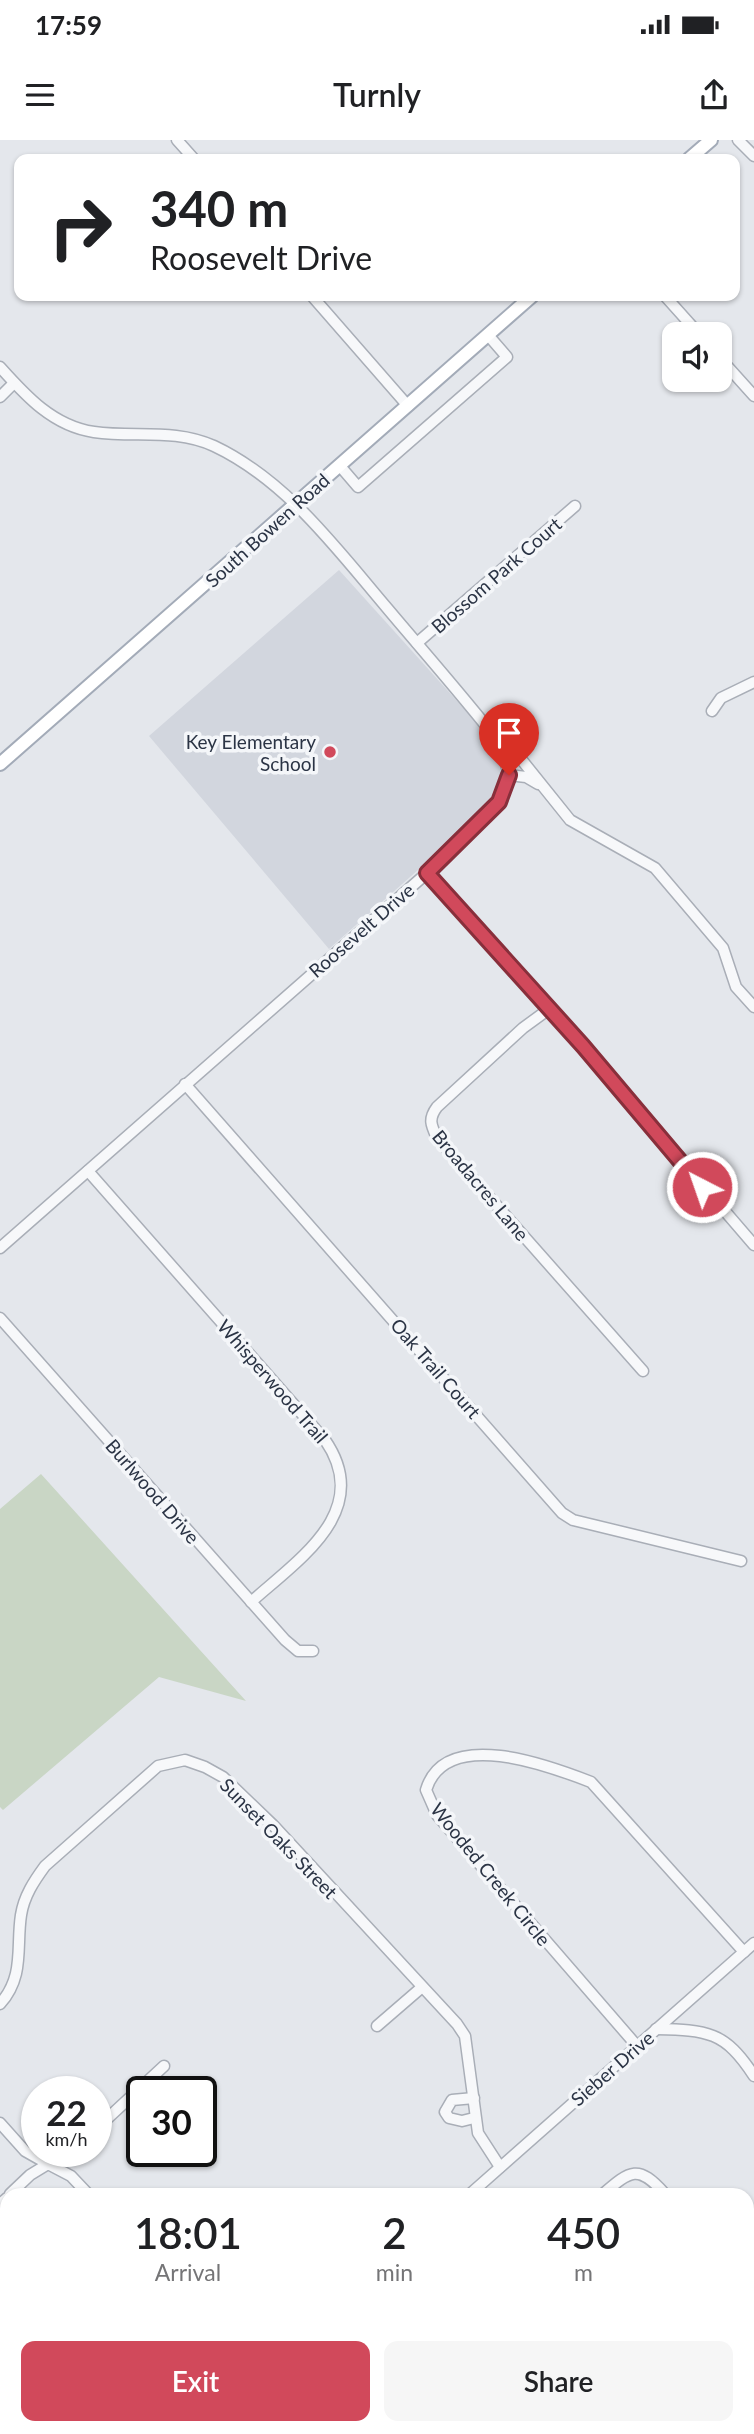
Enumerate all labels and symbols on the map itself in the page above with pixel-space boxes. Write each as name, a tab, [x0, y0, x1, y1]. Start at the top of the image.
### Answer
street label: South Bowen Road	[200, 468, 334, 592]
street label: Blossom Park Court	[426, 512, 566, 638]
pin	[479, 703, 539, 775]
place label: Key Elementary School	[186, 730, 316, 775]
marker: Key Elementary School	[322, 744, 338, 760]
street label: Roosevelt Drive	[304, 878, 418, 982]
street label: Broadacres Lane	[428, 1125, 534, 1245]
position arrow	[665, 1150, 739, 1224]
street label: Oak Trail Court	[386, 1313, 486, 1423]
street label: Whisperwood Trail	[213, 1315, 333, 1447]
street label: Burlwood Drive	[101, 1434, 205, 1548]
street label: Sunset Oaks Street	[216, 1773, 342, 1903]
street label: Wooded Creek Circle	[426, 1798, 556, 1950]
street label: Sieber Drive	[566, 2026, 658, 2110]
speed limit sign: 30	[126, 2076, 217, 2167]

